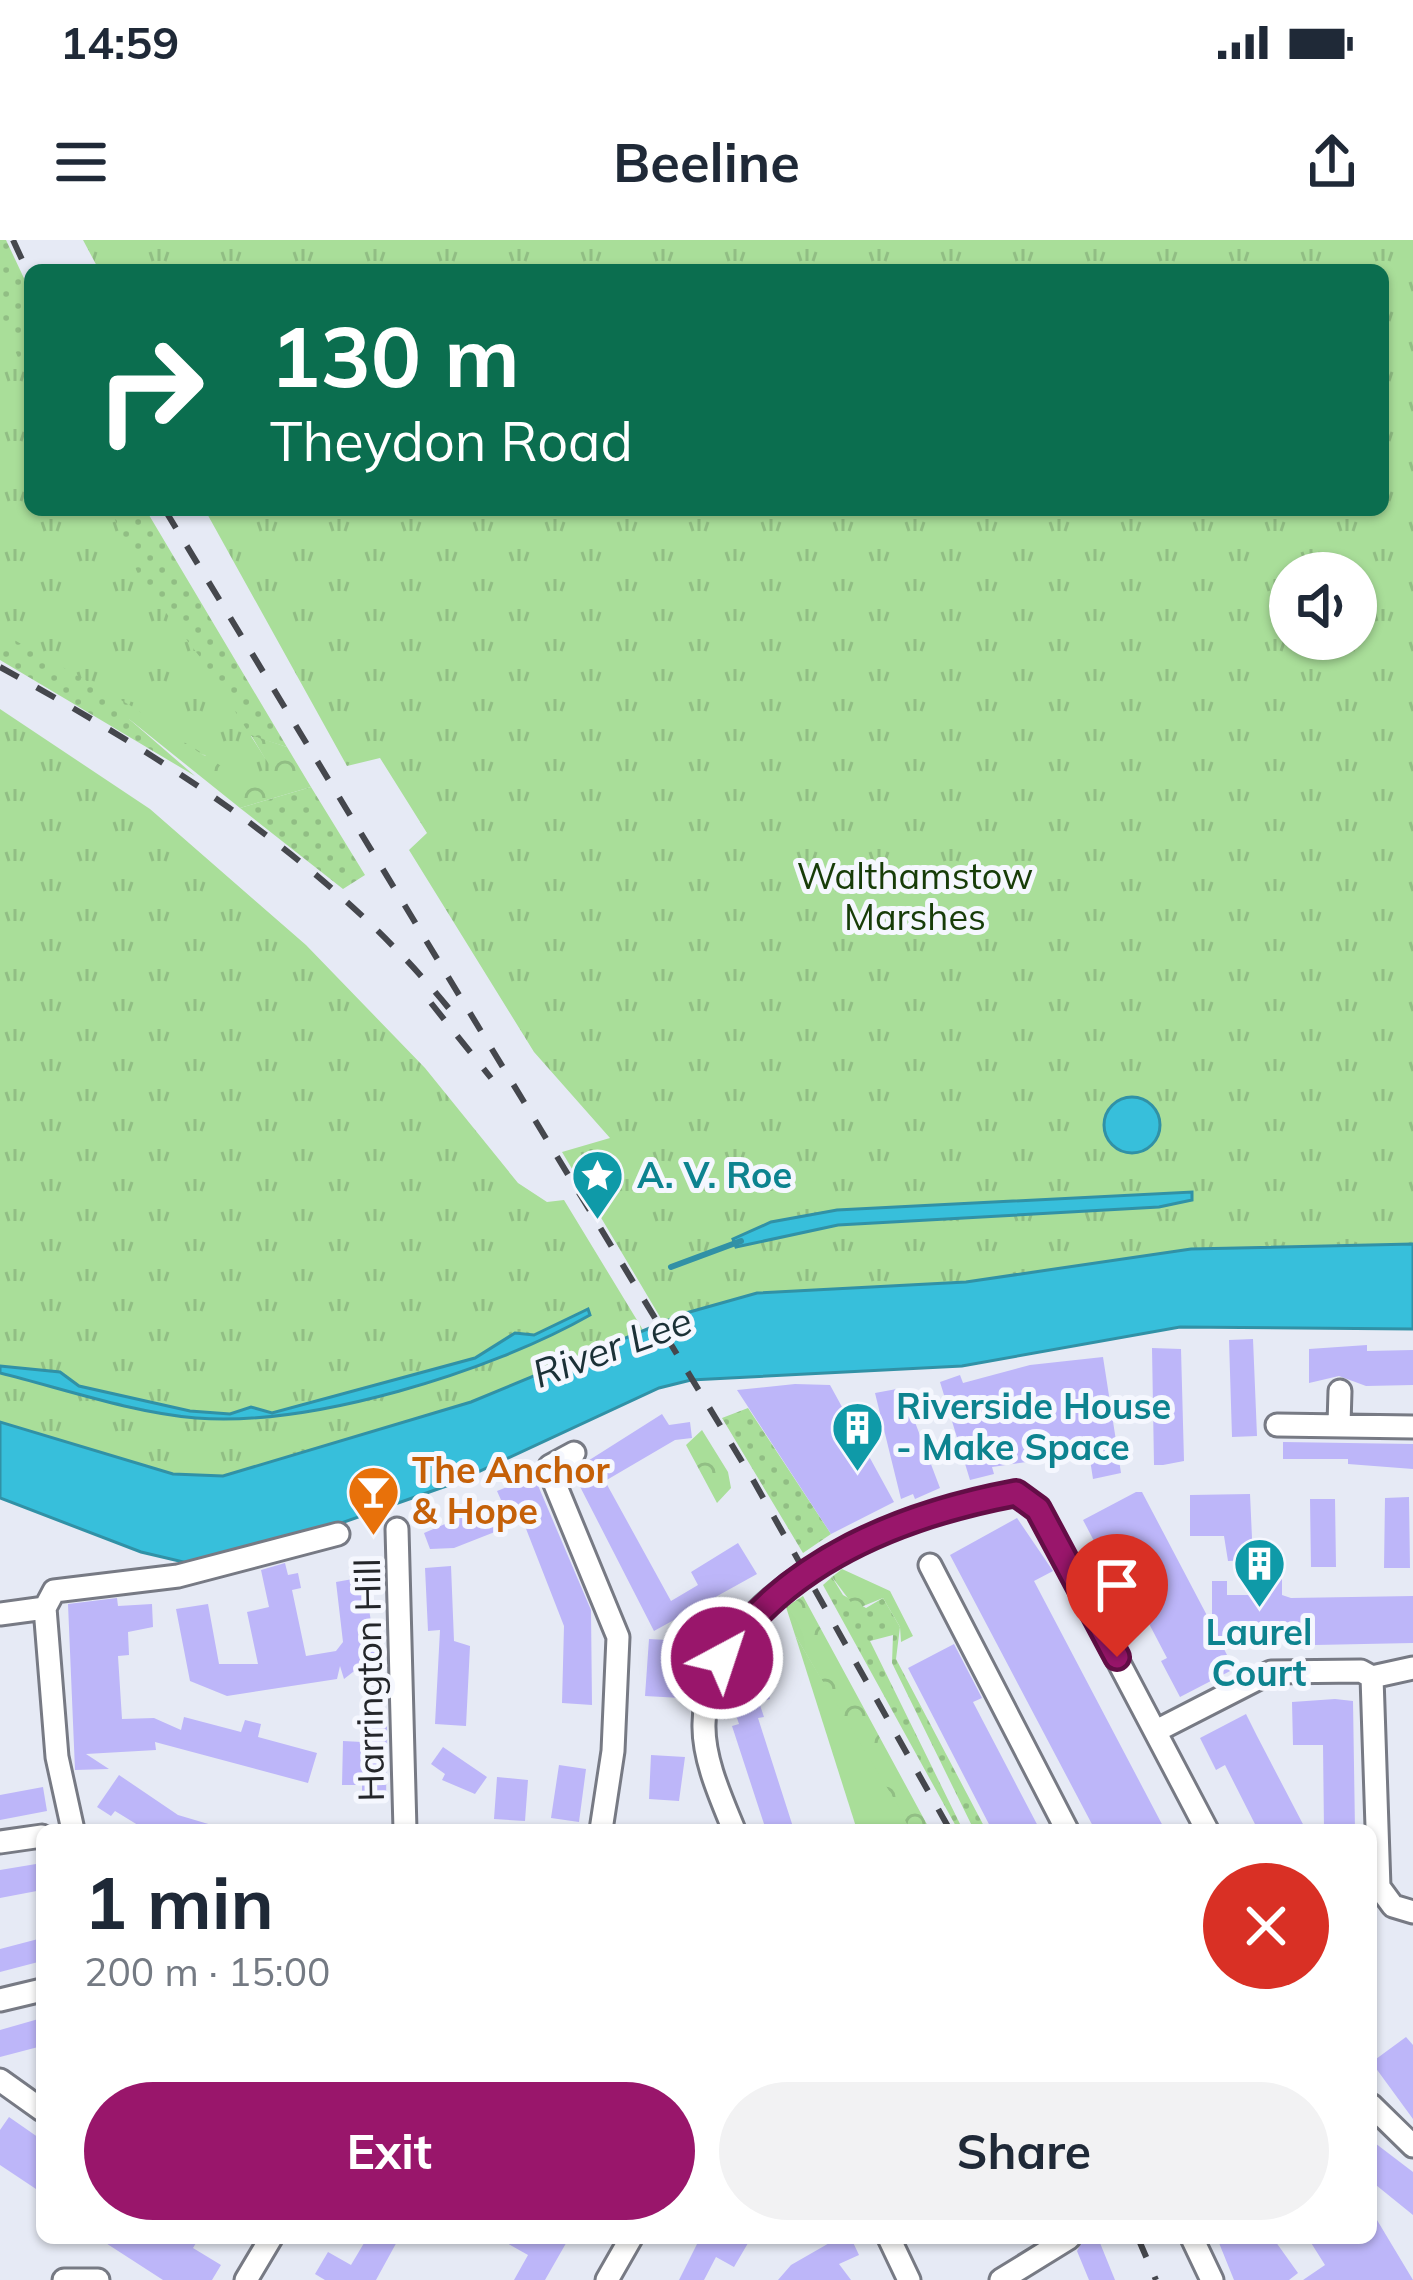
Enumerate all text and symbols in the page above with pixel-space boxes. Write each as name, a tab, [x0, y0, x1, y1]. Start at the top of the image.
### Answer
text: 14:59	[60, 14, 179, 70]
text: Beeline	[613, 128, 800, 196]
icon: menu	[48, 129, 114, 195]
icon: share	[1299, 129, 1365, 195]
text: 130 m	[270, 303, 520, 408]
icon: right	[72, 312, 228, 468]
text: Theydon Road	[270, 407, 633, 475]
map controls	[1269, 552, 1377, 660]
button: sound	[1269, 552, 1377, 660]
park label: Walthamstow Marshes	[797, 853, 1033, 939]
place icon: A. V. Roe	[570, 1147, 626, 1221]
place label: A. V. Roe	[637, 1152, 792, 1197]
water label: River Lee	[526, 1295, 698, 1398]
place label: Riverside House - Make Space	[896, 1383, 1171, 1469]
building icon: Riverside House - Make Space	[829, 1399, 885, 1473]
place label: The Anchor & Hope	[412, 1447, 610, 1533]
bar icon: The Anchor & Hope	[345, 1463, 401, 1537]
pin	[1066, 1534, 1168, 1657]
building icon: Laurel Court	[1231, 1536, 1287, 1610]
icon: arrive	[1084, 1552, 1150, 1618]
street label: Harrington Hill	[344, 1558, 393, 1802]
position arrow	[659, 1595, 785, 1721]
place label: Laurel Court	[1206, 1609, 1312, 1695]
text: 1 min	[84, 1857, 274, 1947]
button: close	[1203, 1863, 1329, 1989]
text: 200 m · 15:00	[84, 1947, 330, 1996]
button: Exit	[84, 2082, 695, 2220]
button: Share	[719, 2082, 1329, 2220]

